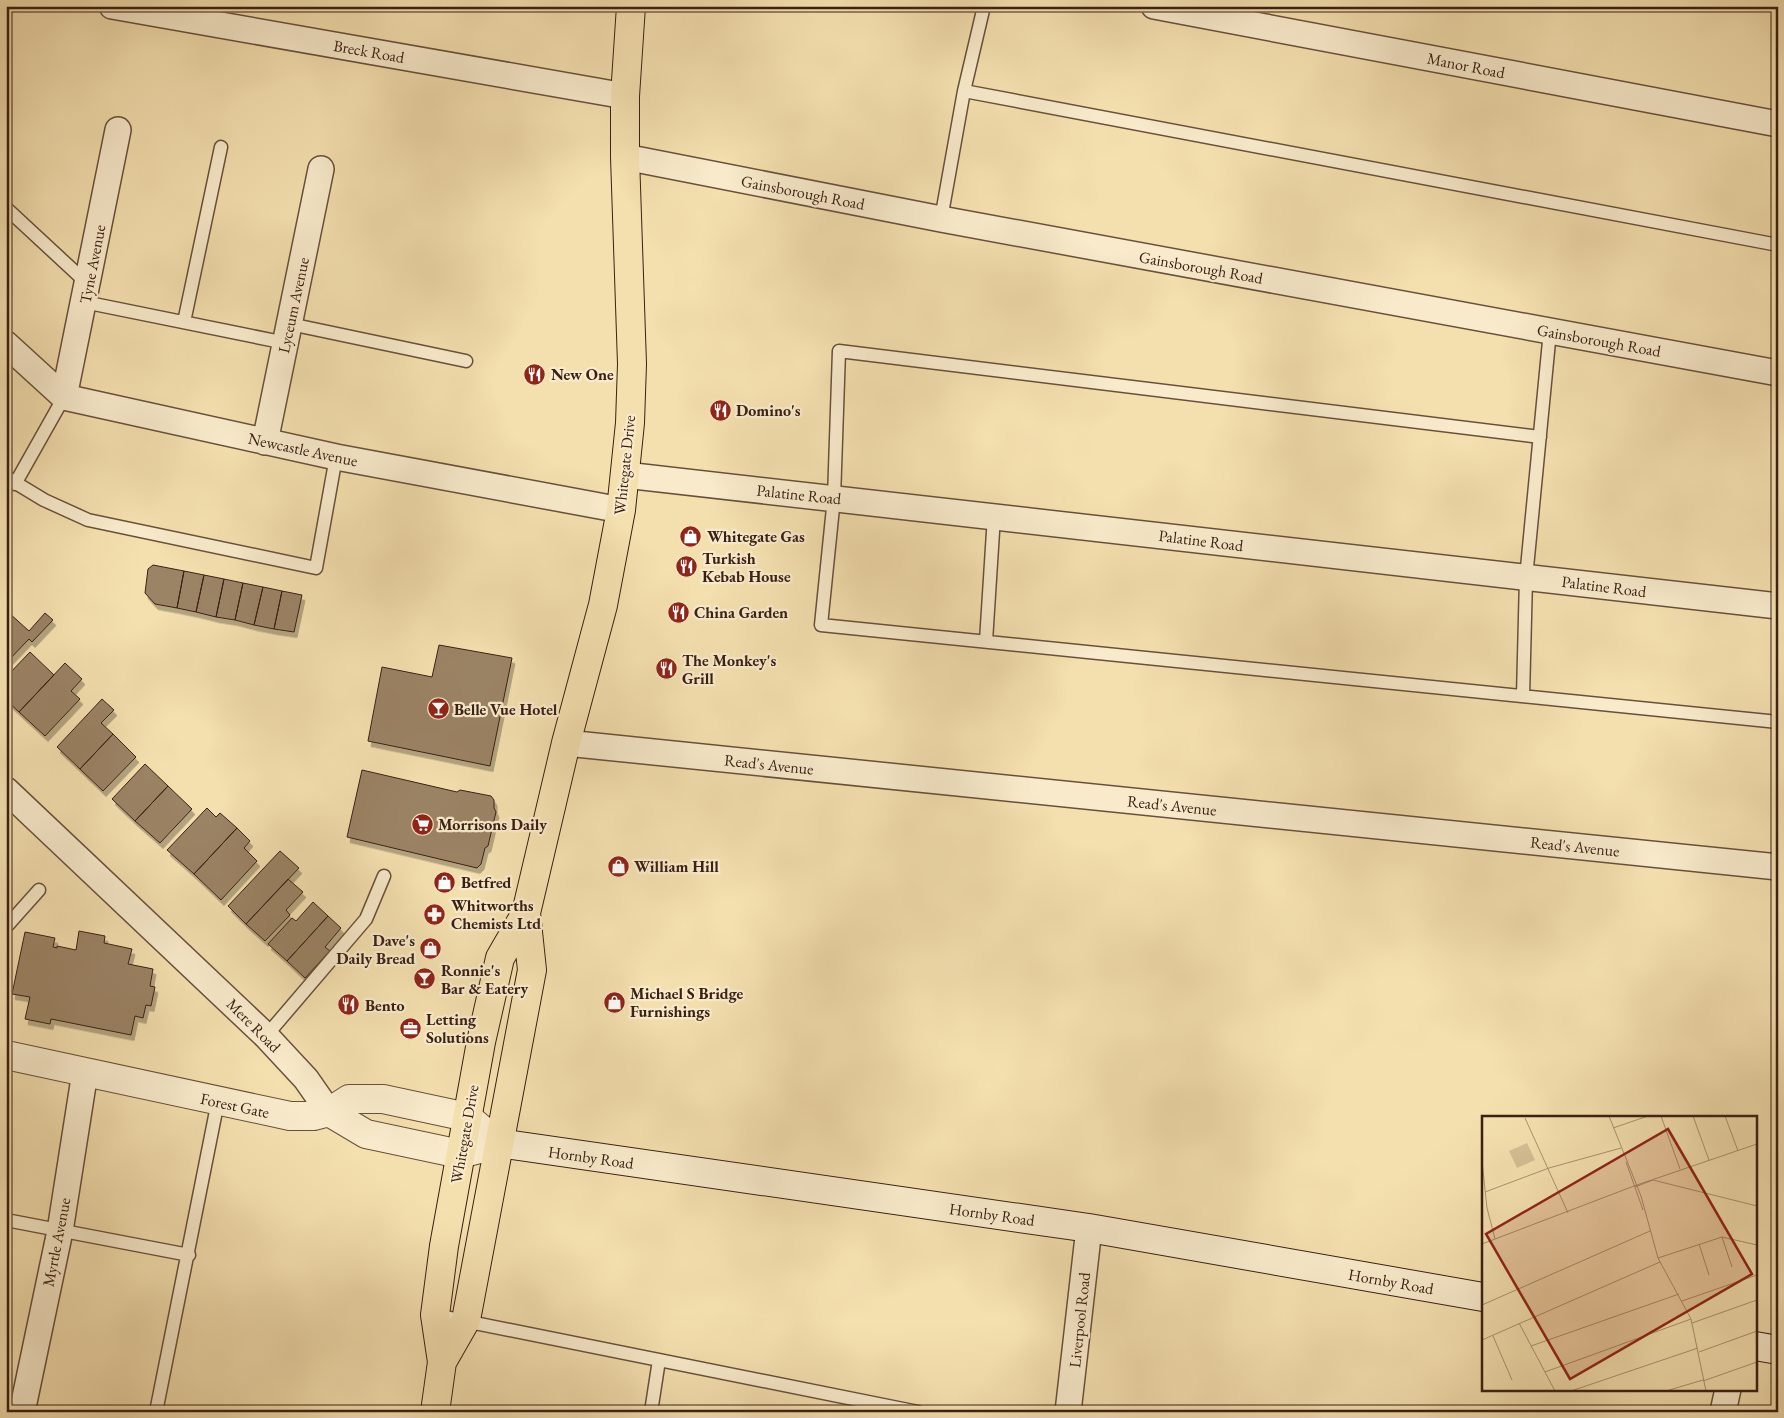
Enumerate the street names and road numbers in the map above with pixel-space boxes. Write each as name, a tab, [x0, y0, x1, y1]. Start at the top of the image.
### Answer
street label: Breck Road	[332, 35, 407, 68]
street label: Manor Road	[1425, 48, 1508, 83]
street label: Gainsborough Road	[739, 170, 867, 215]
street label: Tyne Avenue	[75, 223, 110, 305]
street label: Gainsborough Road	[1137, 246, 1265, 289]
street label: Lyceum Avenue	[273, 255, 314, 355]
street label: Gainsborough Road	[1535, 319, 1663, 362]
street label: Whitegate Drive	[609, 414, 640, 516]
street label: Newcastle Avenue	[246, 428, 360, 471]
street label: Palatine Road	[756, 480, 843, 509]
street label: Palatine Road	[1157, 525, 1245, 556]
street label: Palatine Road	[1560, 571, 1648, 602]
street label: Read's Avenue	[723, 749, 815, 780]
street label: Read's Avenue	[1126, 790, 1218, 821]
street label: Read's Avenue	[1529, 831, 1621, 862]
street label: Mere Road	[222, 994, 286, 1058]
street label: Whitegate Drive	[445, 1083, 484, 1185]
street label: Forest Gate	[199, 1088, 271, 1123]
street label: Hornby Road	[547, 1141, 636, 1174]
street label: Myrtle Avenue	[38, 1196, 75, 1288]
street label: Hornby Road	[948, 1198, 1037, 1231]
street label: Hornby Road	[1347, 1264, 1436, 1299]
street label: Liverpool Road	[1064, 1270, 1095, 1369]

